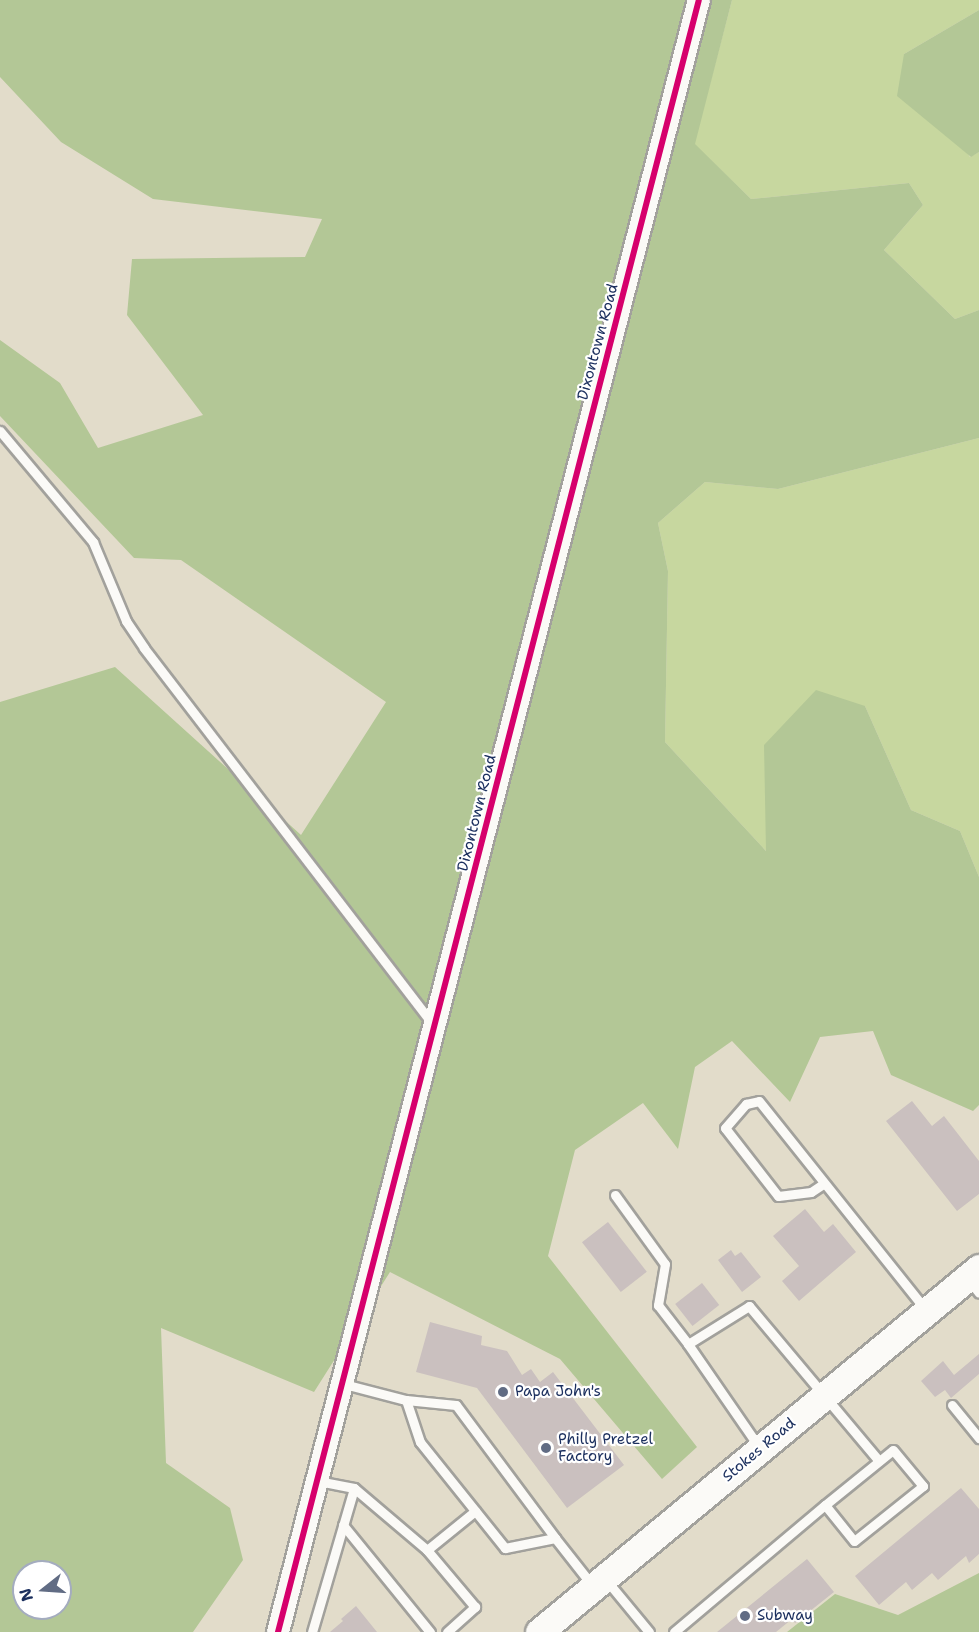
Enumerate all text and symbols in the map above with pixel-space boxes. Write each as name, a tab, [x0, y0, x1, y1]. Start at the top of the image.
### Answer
street label: Dixontown Road	[574, 282, 622, 402]
street label: Dixontown Road	[454, 753, 500, 873]
place label: Papa John's	[515, 1383, 601, 1401]
marker: Papa John's	[496, 1385, 510, 1399]
street label: Stokes Road	[719, 1414, 799, 1486]
place label: Philly Pretzel Factory	[558, 1430, 653, 1465]
marker: Philly Pretzel Factory	[539, 1441, 553, 1455]
north arrow	[12, 1560, 72, 1620]
text: N	[14, 1586, 38, 1604]
place label: Subway	[757, 1607, 813, 1625]
marker: Subway	[738, 1609, 752, 1623]

